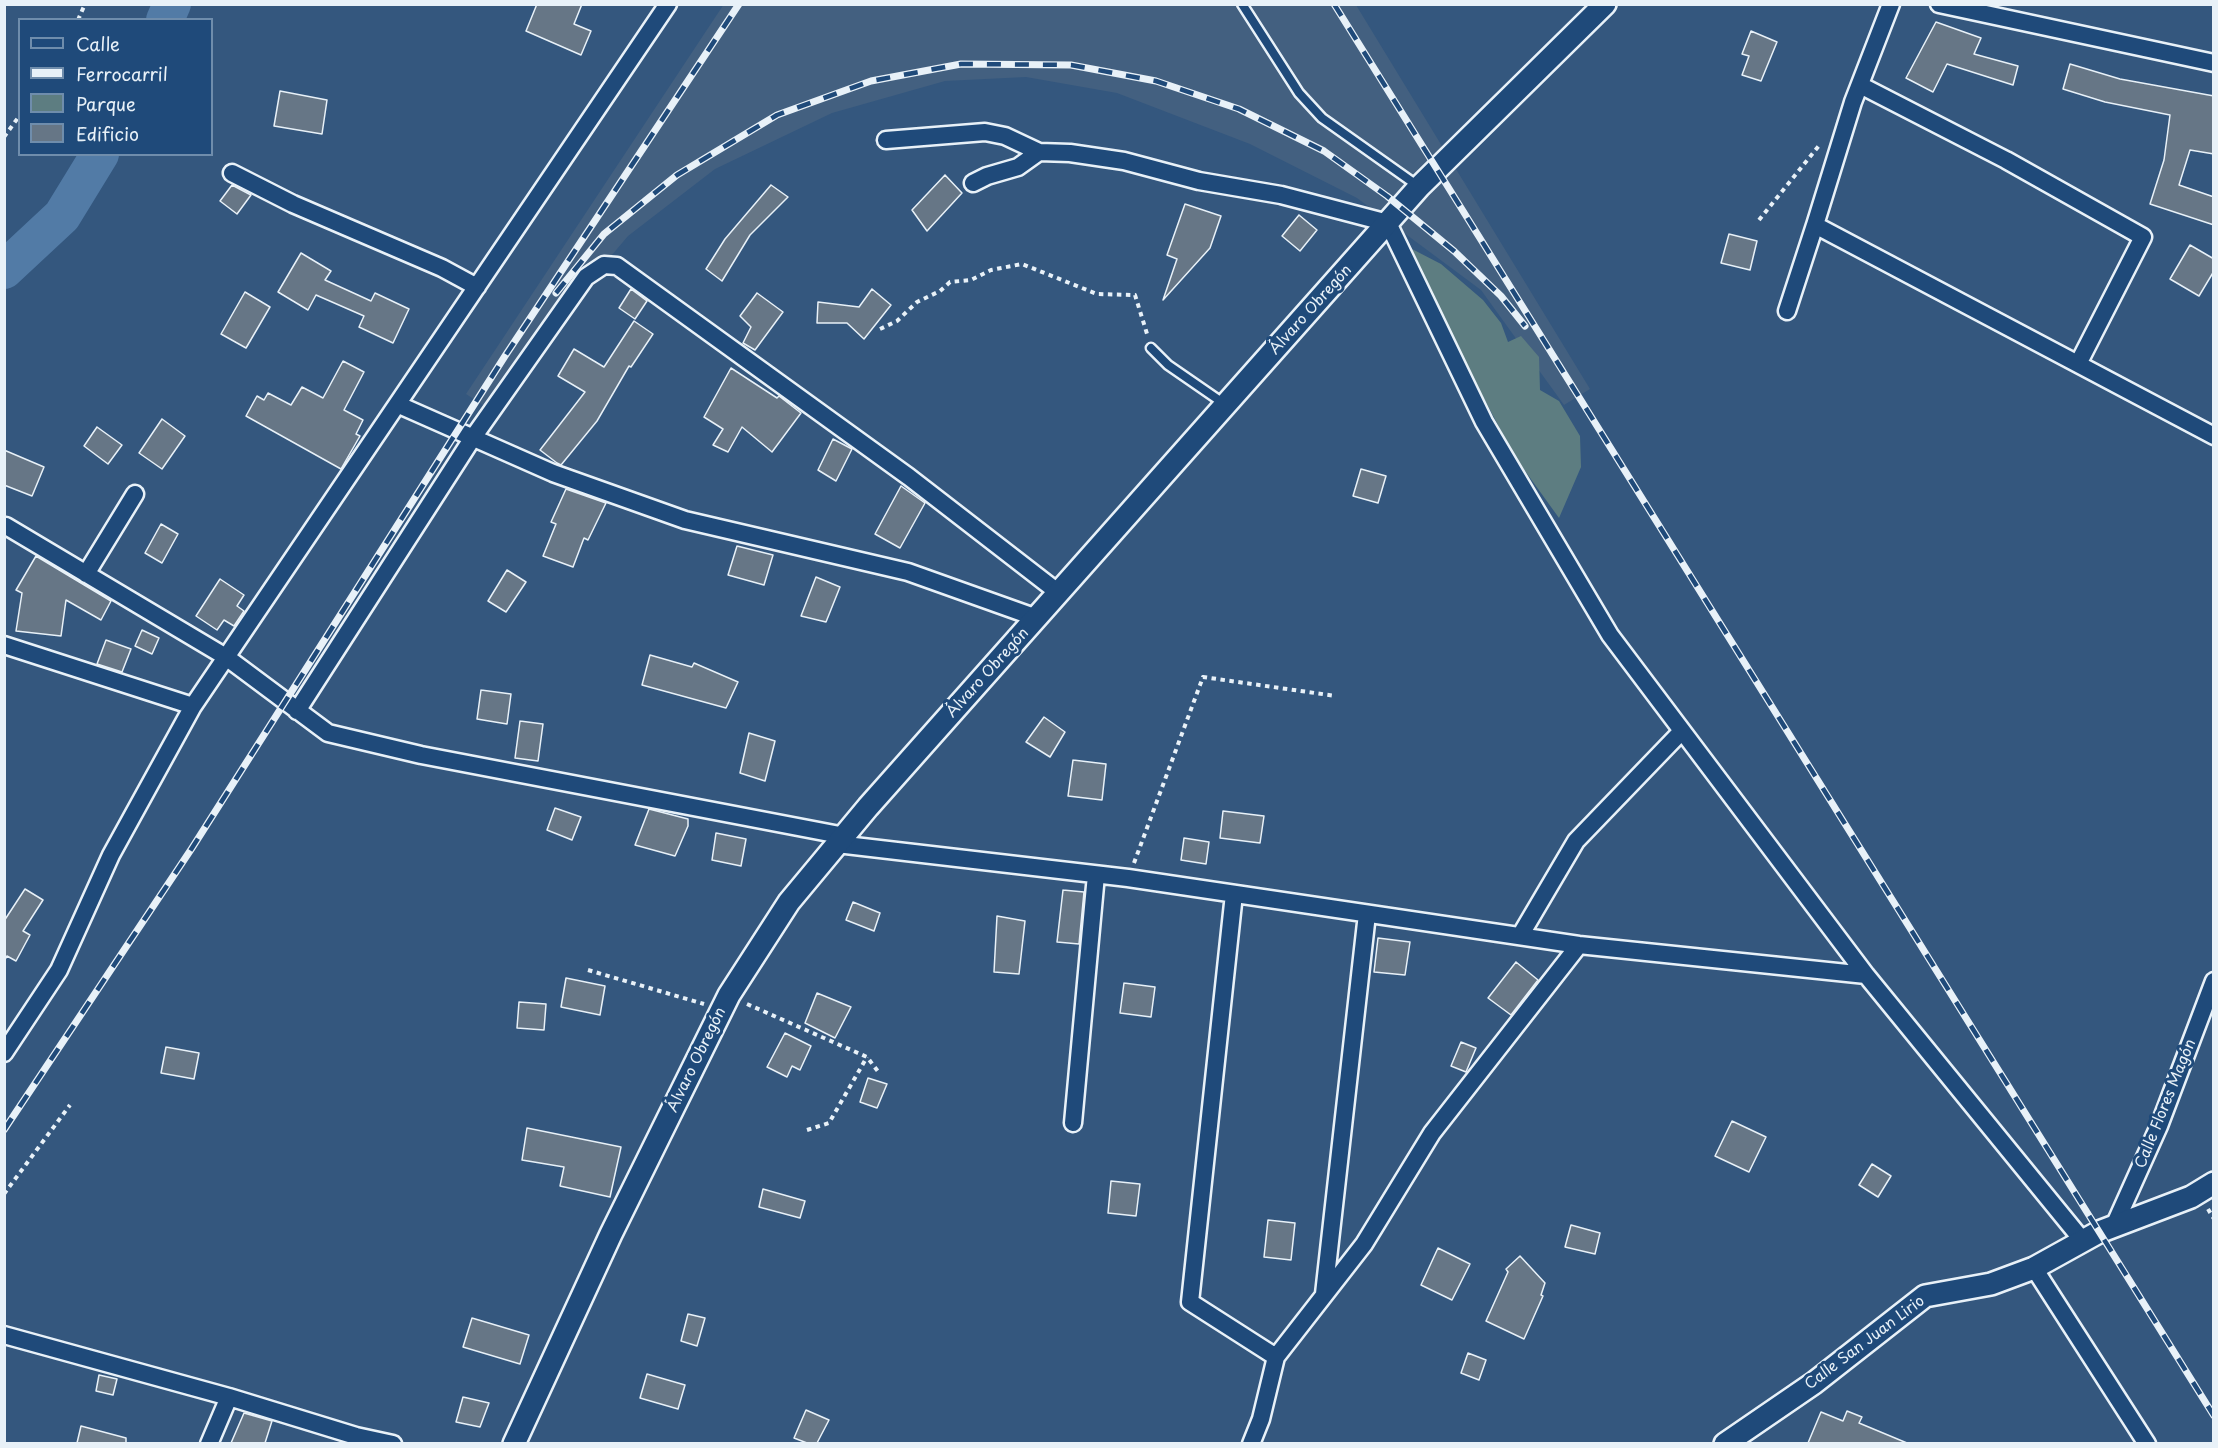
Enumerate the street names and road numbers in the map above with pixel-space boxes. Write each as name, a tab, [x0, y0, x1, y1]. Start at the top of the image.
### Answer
street label: Álvaro Obregón	[1266, 261, 1356, 359]
street label: Álvaro Obregón	[943, 624, 1033, 722]
street label: Álvaro Obregón	[664, 1005, 730, 1115]
street label: Calle Flores Magón	[2132, 1037, 2200, 1171]
street label: Calle San Juan Lirio	[1802, 1292, 1928, 1394]

